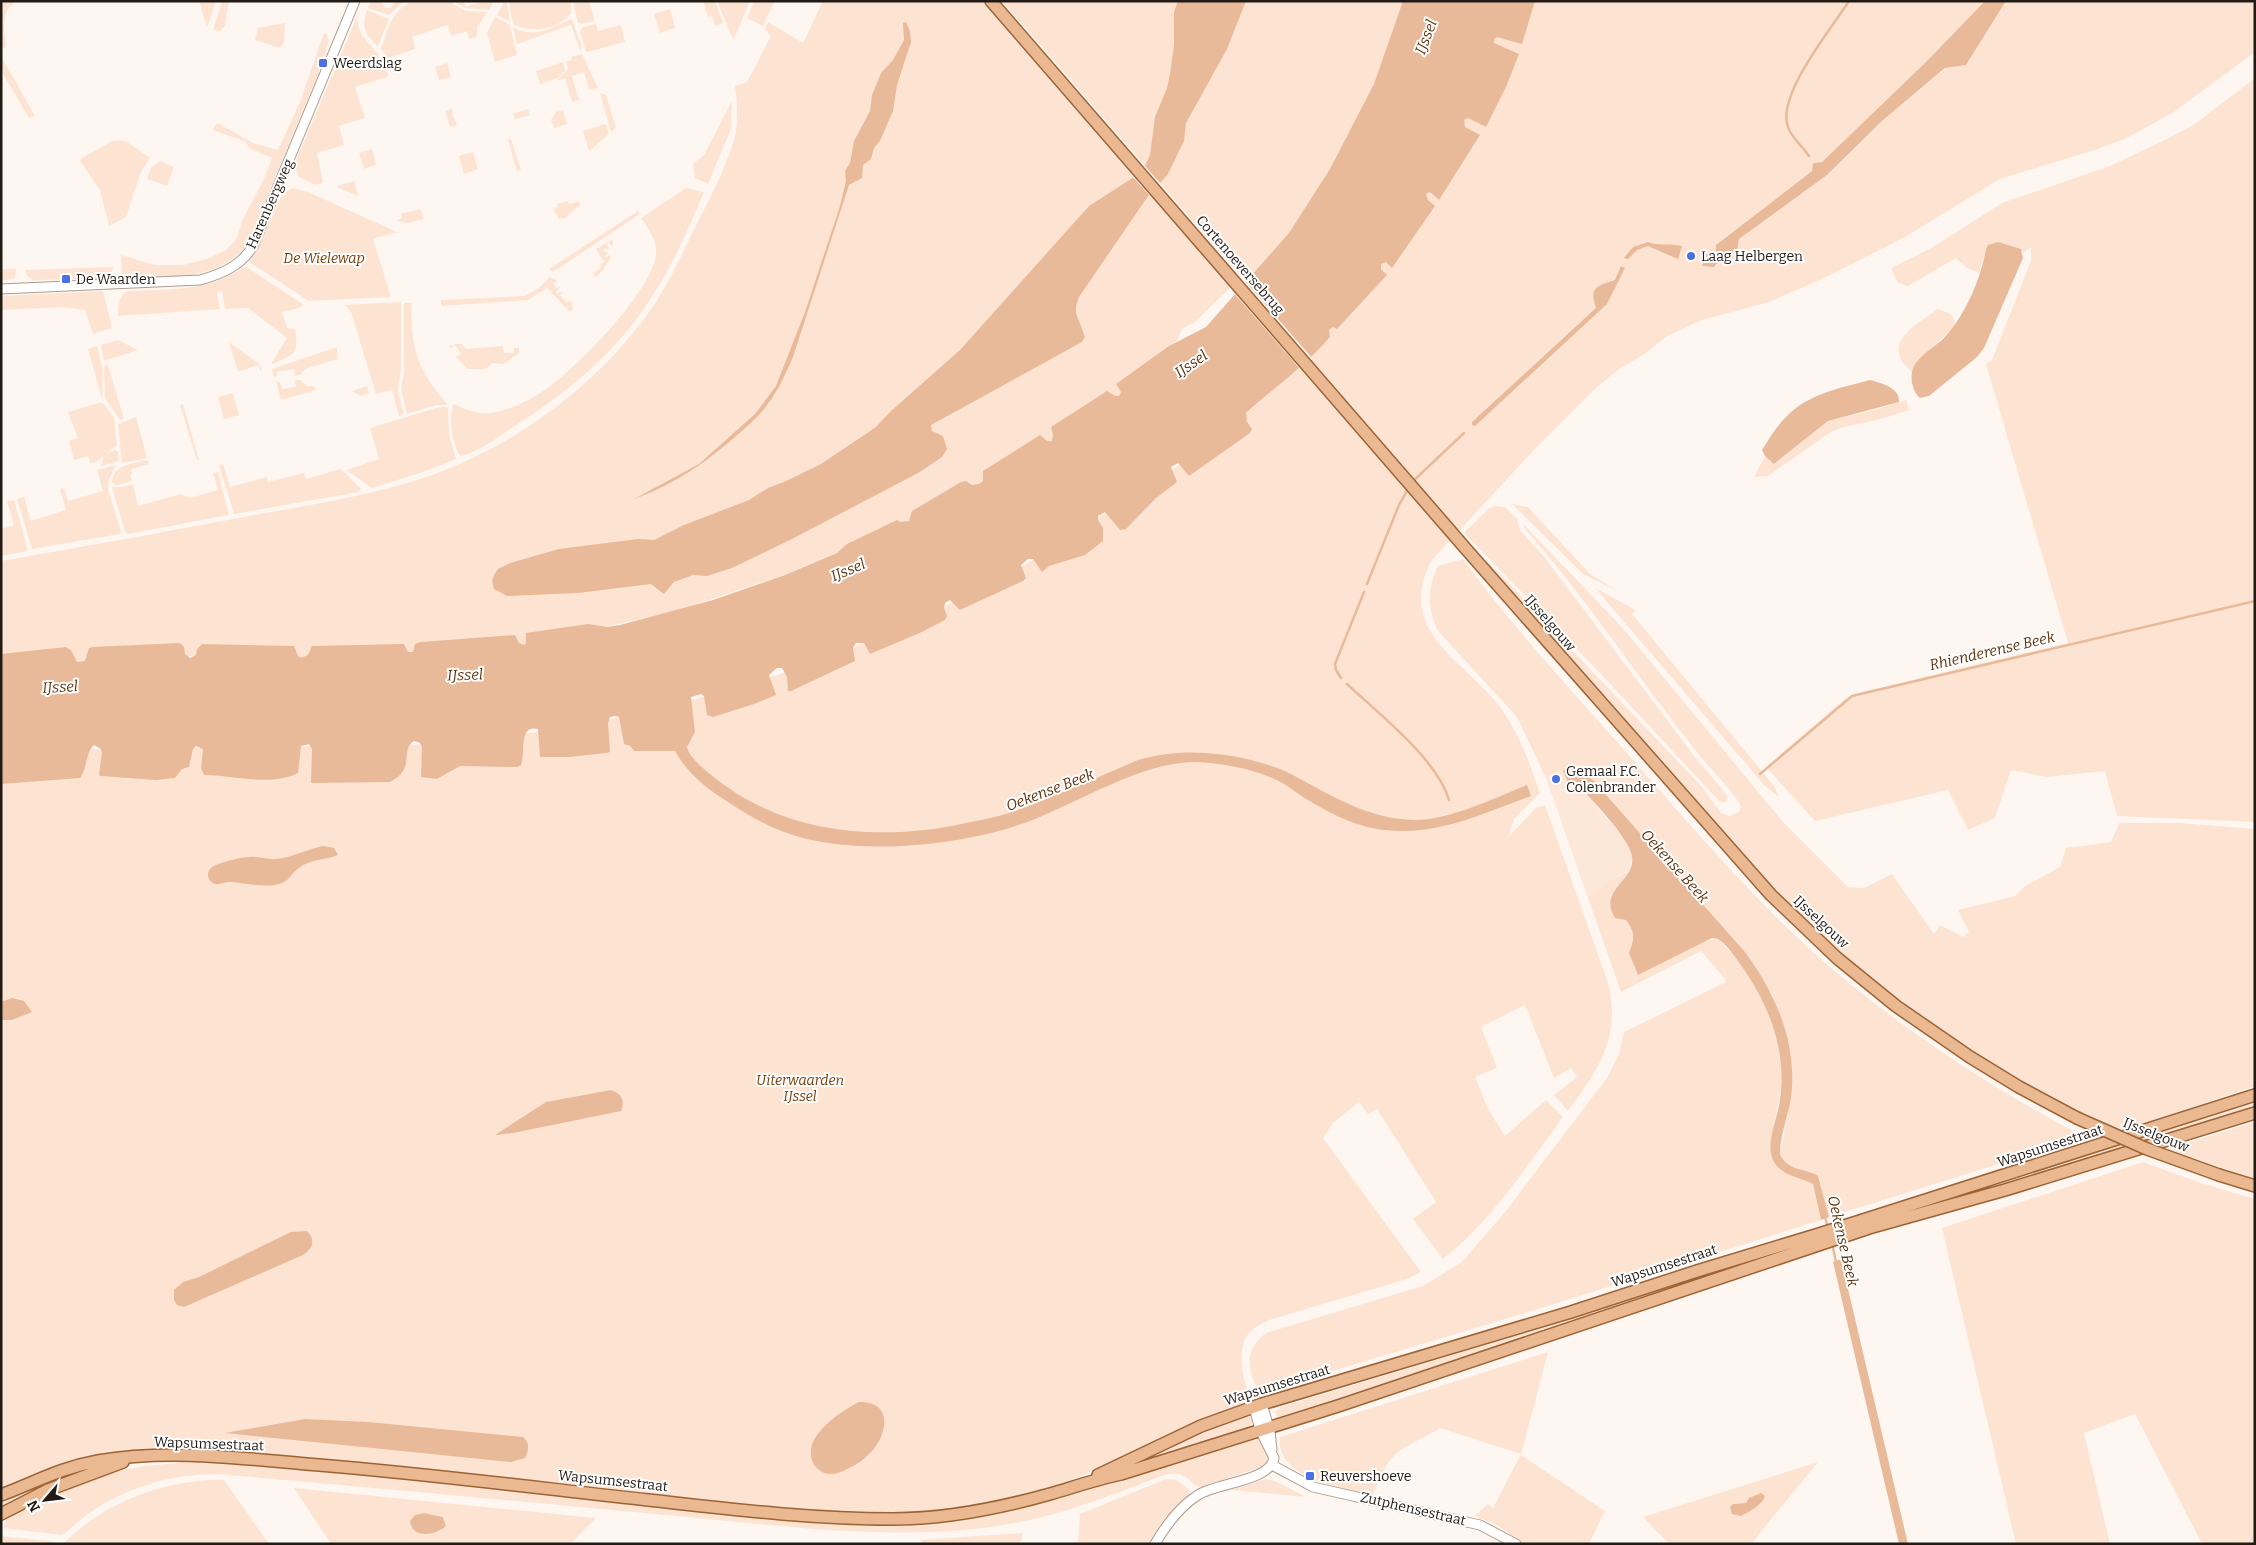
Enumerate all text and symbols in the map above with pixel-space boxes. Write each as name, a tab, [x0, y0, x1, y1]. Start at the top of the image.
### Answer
water label: IJssel	[1411, 17, 1441, 57]
place label: Weerdslag	[333, 55, 402, 72]
marker: Weerdslag	[317, 57, 329, 69]
street label: Harenbergweg	[243, 156, 298, 252]
street label: Cortenoeversebrug	[1192, 212, 1288, 318]
place label: Laag Helbergen	[1701, 248, 1803, 265]
park label: De Wielewap	[283, 250, 365, 267]
marker: Laag Helbergen	[1685, 250, 1697, 262]
place label: De Waarden	[76, 271, 156, 288]
marker: De Waarden	[60, 273, 72, 285]
water label: IJssel	[1171, 346, 1211, 382]
water label: IJssel	[828, 555, 868, 585]
street label: IJsselgouw	[1521, 591, 1580, 655]
water label: Rhienderense Beek	[1928, 628, 2057, 674]
water label: IJssel	[447, 665, 483, 685]
water label: IJssel	[42, 677, 78, 697]
place label: Gemaal F.C. Colenbrander	[1566, 763, 1656, 796]
water label: Oekense Beek	[1003, 765, 1097, 815]
marker: Gemaal F.C. Colenbrander	[1550, 773, 1562, 785]
water label: Oekense Beek	[1637, 826, 1713, 907]
street label: IJsselgouw	[1790, 892, 1853, 953]
park label: Uiterwaarden IJssel	[756, 1072, 844, 1105]
street label: IJsselgouw	[2120, 1114, 2192, 1156]
street label: Wapsumsestraat	[1995, 1121, 2105, 1171]
water label: Oekense Beek	[1824, 1194, 1862, 1289]
street label: Wapsumsestraat	[1609, 1241, 1719, 1291]
street label: Wapsumsestraat	[1222, 1361, 1332, 1409]
street label: Wapsumsestraat	[154, 1434, 264, 1454]
street label: Wapsumsestraat	[557, 1467, 669, 1495]
place label: Reuvershoeve	[1320, 1468, 1411, 1485]
marker: Reuvershoeve	[1304, 1470, 1316, 1482]
north arrow	[20, 1475, 70, 1525]
street label: Zutphensestraat	[1359, 1489, 1467, 1529]
text: N	[24, 1497, 44, 1515]

